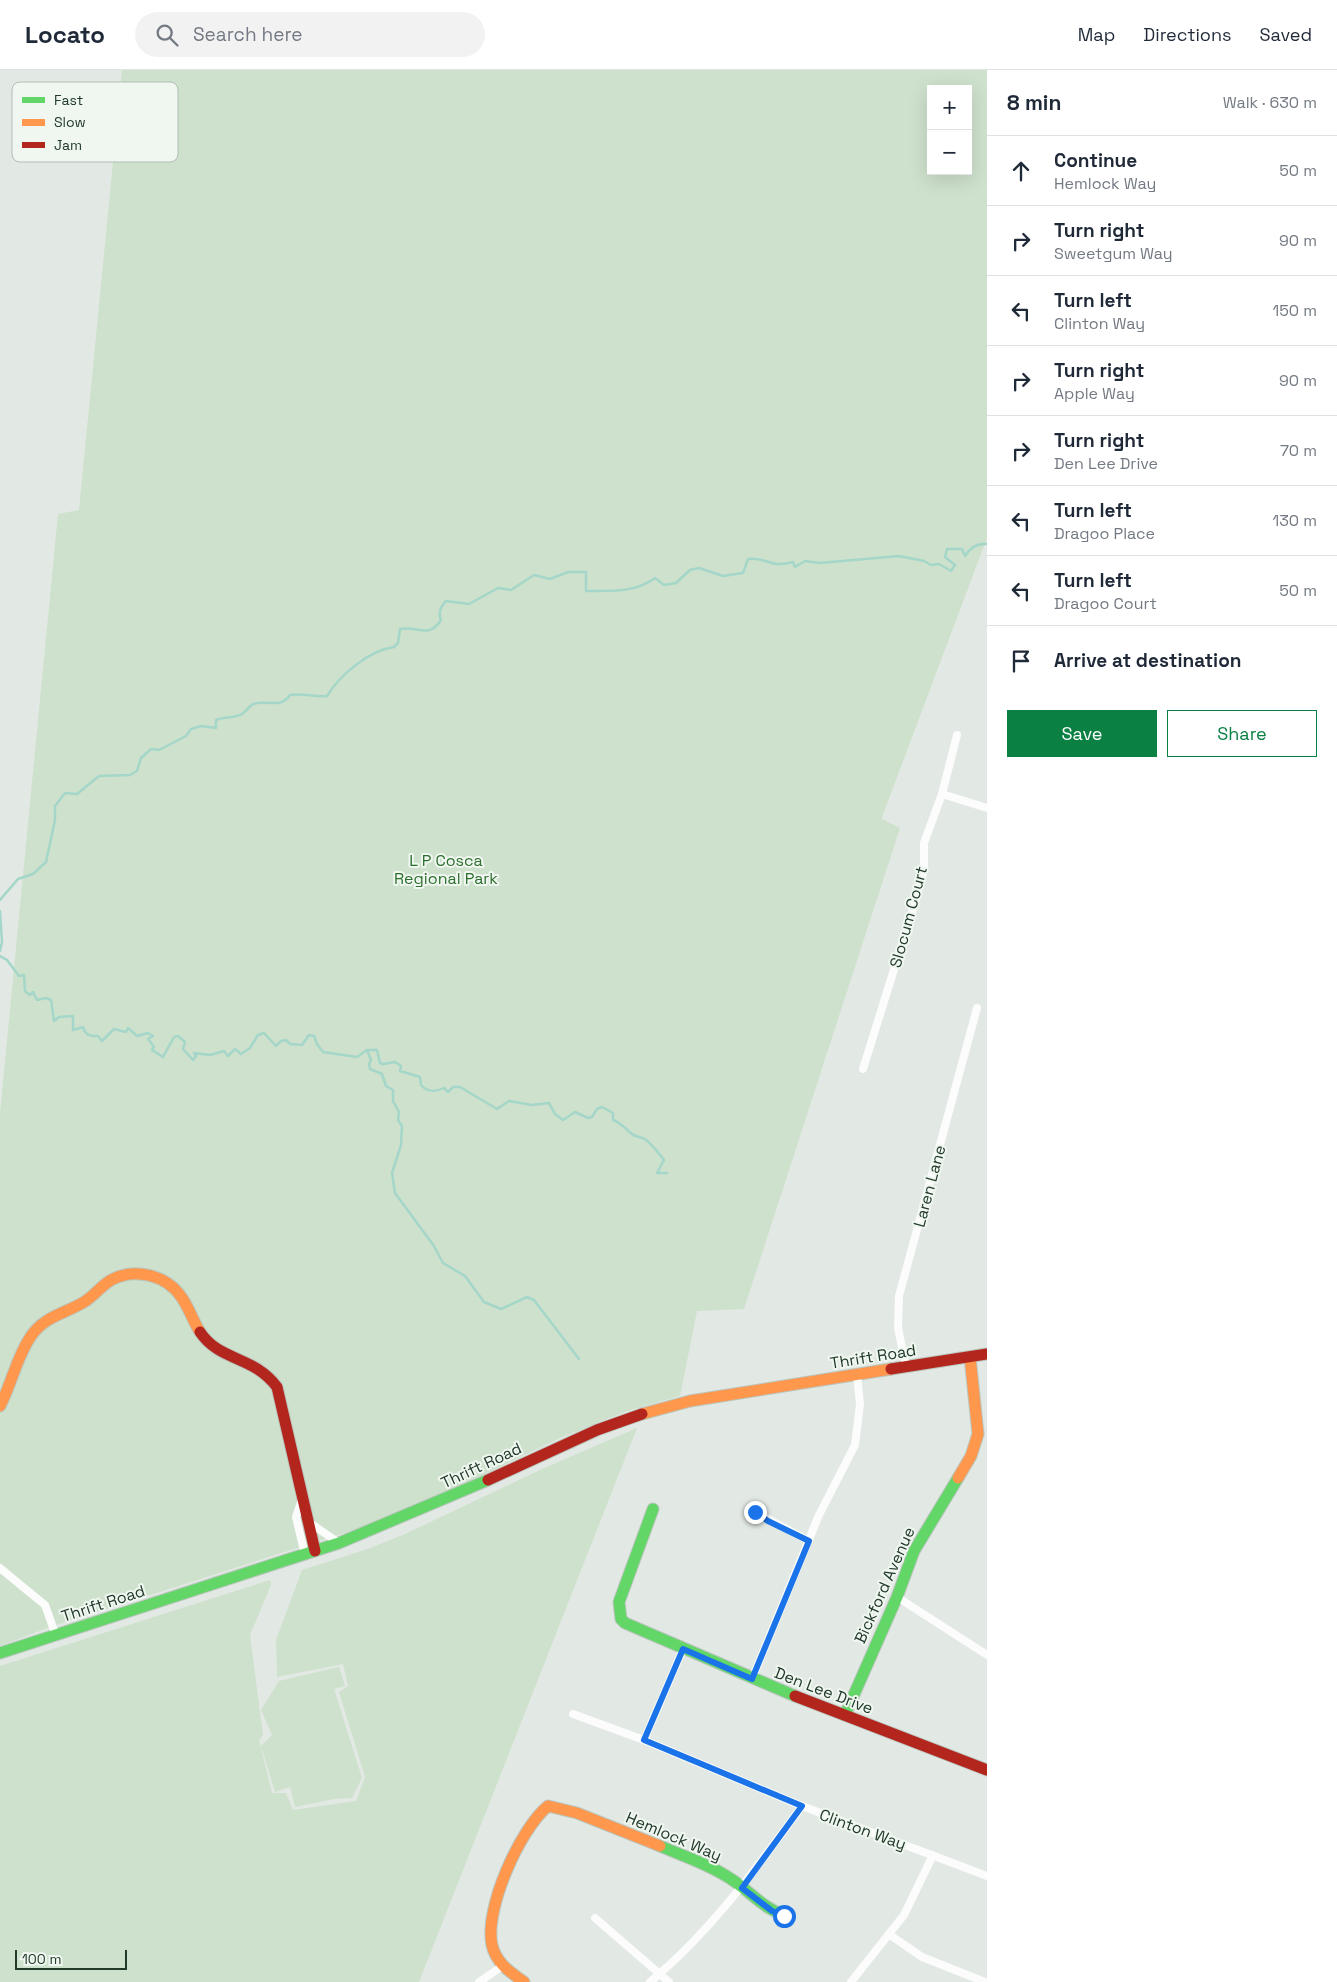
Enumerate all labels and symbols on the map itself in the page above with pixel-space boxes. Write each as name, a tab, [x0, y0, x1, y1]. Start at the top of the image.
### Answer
legend	[12, 82, 178, 162]
text: Fast	[54, 91, 83, 109]
text: Slow	[54, 113, 86, 131]
text: Jam	[54, 136, 82, 154]
park label: L P Cosca Regional Park	[394, 850, 498, 889]
street label: Slocum Court	[885, 864, 932, 970]
street label: Laren Lane	[908, 1143, 951, 1230]
street label: Thrift Road	[829, 1339, 918, 1374]
street label: Thrift Road	[437, 1438, 525, 1493]
route end	[744, 1501, 767, 1524]
street label: Bickford Avenue	[849, 1524, 920, 1647]
street label: Thrift Road	[59, 1580, 148, 1627]
street label: Den Lee Drive	[771, 1662, 876, 1719]
street label: Clinton Way	[816, 1804, 909, 1855]
street label: Hemlock Way	[623, 1807, 725, 1866]
route start	[773, 1905, 796, 1928]
scale bar	[15, 1947, 128, 1970]

